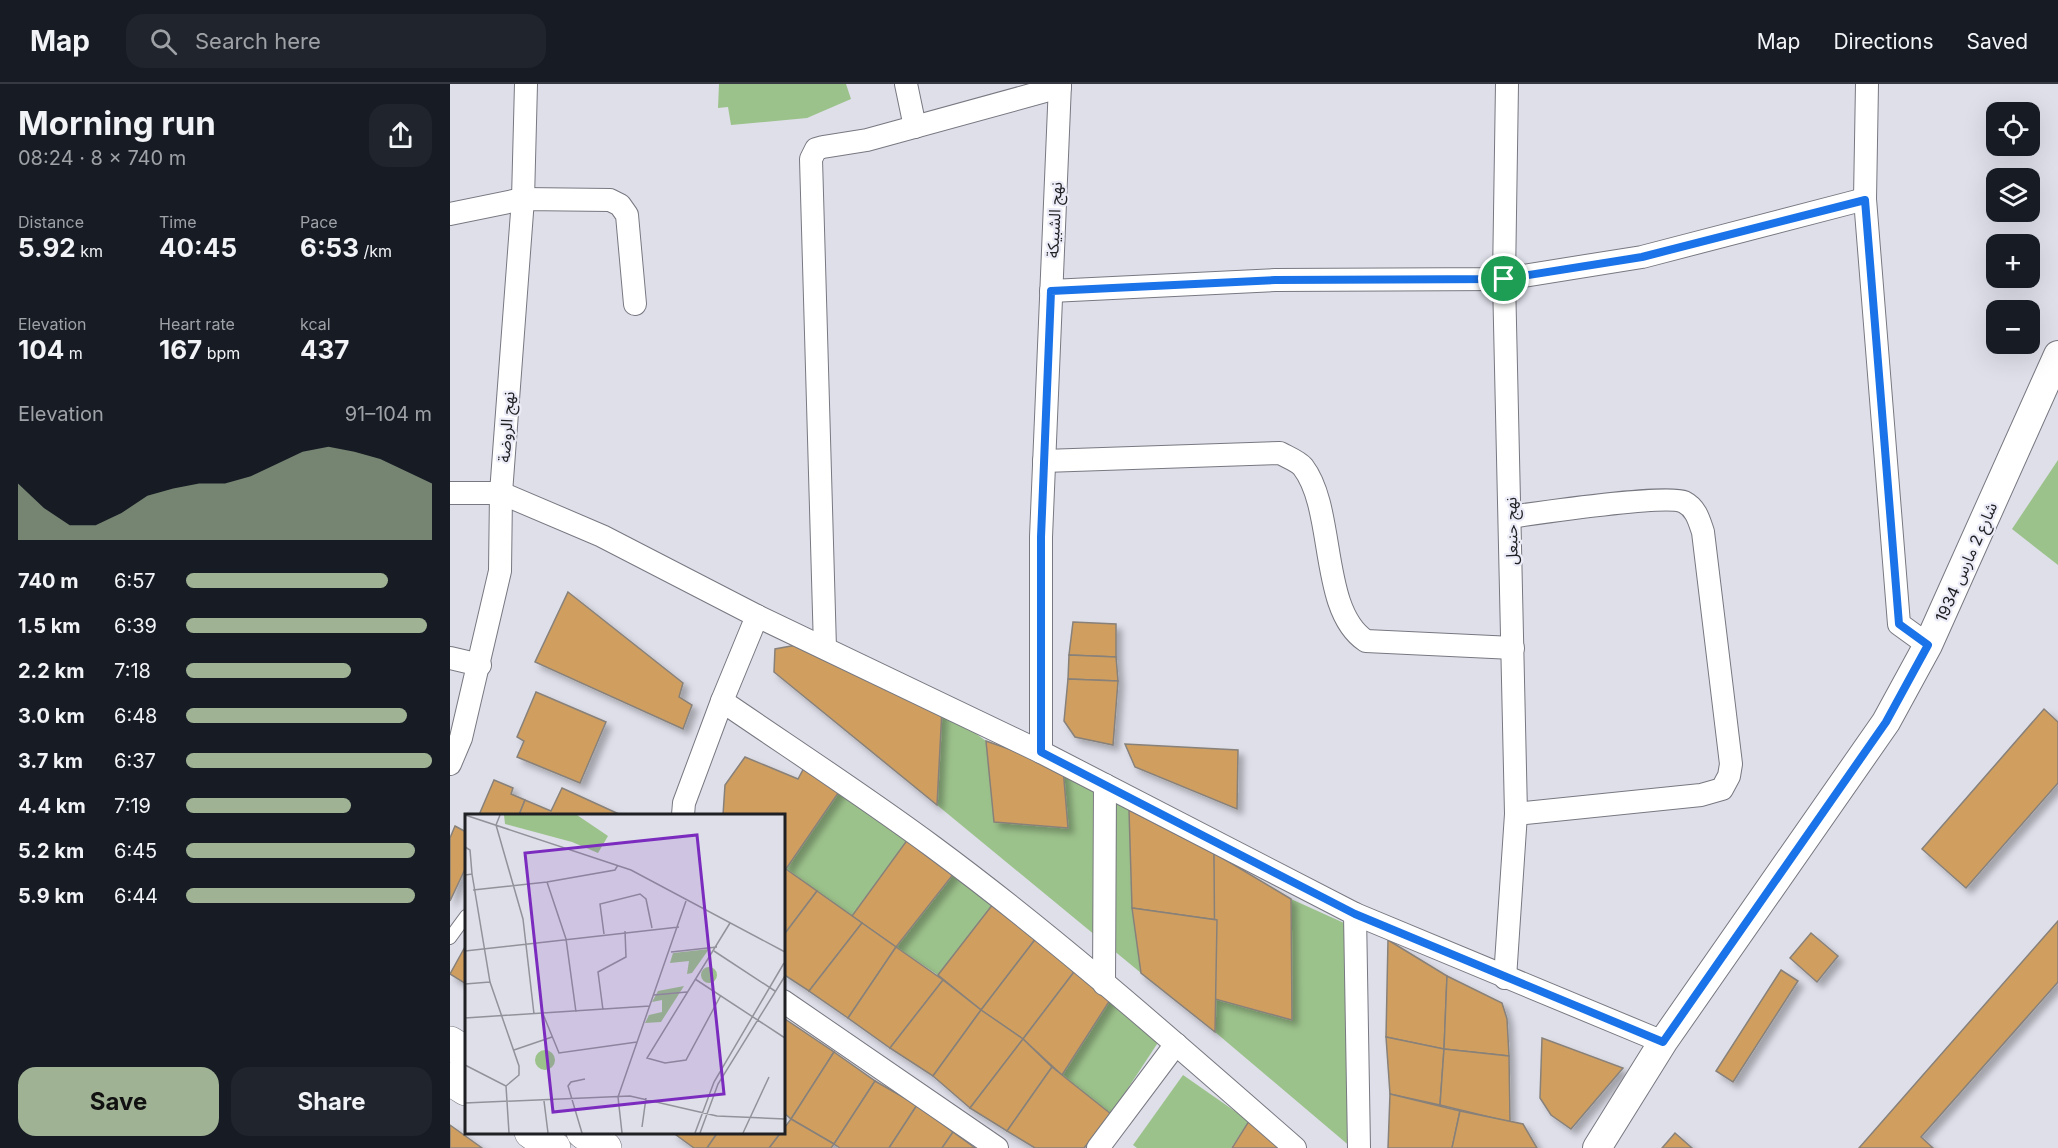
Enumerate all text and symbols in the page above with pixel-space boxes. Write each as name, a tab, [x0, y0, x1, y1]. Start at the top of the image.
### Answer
search box	[126, 14, 546, 68]
text: Map	[30, 24, 90, 58]
icon: search	[147, 25, 180, 58]
text: Search here	[195, 28, 321, 54]
text: Map	[1757, 29, 1800, 54]
text: Directions	[1833, 29, 1934, 54]
text: Saved	[1967, 29, 2028, 54]
map controls	[1986, 102, 2040, 354]
button: locate	[1986, 102, 2040, 156]
text: Morning run	[18, 103, 216, 143]
button: share	[369, 104, 432, 167]
text: 08:24 · 8 × 740 m	[18, 146, 186, 170]
button: layers	[1986, 168, 2040, 222]
street label: نهج الشبيكة	[1042, 181, 1069, 259]
text: Distance	[18, 212, 84, 232]
text: Time	[159, 212, 197, 232]
text: Pace	[300, 212, 338, 232]
text: 5.92	[18, 232, 76, 263]
text: 40:45	[159, 232, 237, 263]
text: 6:53	[300, 232, 359, 263]
button: +	[1986, 234, 2040, 288]
text: km	[76, 241, 103, 261]
text: /km	[359, 241, 392, 261]
pin	[1478, 253, 1529, 304]
icon: arrive	[1487, 262, 1520, 295]
button: −	[1986, 300, 2040, 354]
text: Elevation	[18, 314, 87, 334]
text: Heart rate	[159, 314, 235, 334]
text: kcal	[300, 314, 331, 334]
text: 104	[18, 334, 64, 365]
text: 167	[159, 334, 202, 365]
text: 437	[300, 334, 350, 365]
text: m	[64, 343, 83, 363]
text: bpm	[202, 343, 240, 363]
street label: نهج الروضة	[494, 391, 521, 463]
text: Elevation	[18, 402, 104, 426]
text: 91–104 m	[345, 402, 432, 426]
street label: نهج حنبعل	[1500, 497, 1525, 565]
street label: شارع 2 مارس 1934	[1931, 499, 2004, 626]
text: 740 m	[18, 569, 78, 593]
text: 6:57	[114, 569, 156, 593]
text: 1.5 km	[18, 614, 81, 638]
text: 6:39	[114, 614, 157, 638]
text: 2.2 km	[18, 659, 84, 683]
text: 7:18	[114, 659, 151, 683]
text: 3.0 km	[18, 704, 85, 728]
text: 6:48	[114, 704, 157, 728]
text: 3.7 km	[18, 749, 83, 773]
text: 6:37	[114, 749, 156, 773]
text: 4.4 km	[18, 794, 86, 818]
text: 7:19	[114, 794, 151, 818]
inset map	[465, 814, 784, 1133]
text: 5.2 km	[18, 839, 84, 863]
text: 6:45	[114, 839, 157, 863]
text: 5.9 km	[18, 884, 84, 908]
text: 6:44	[114, 884, 158, 908]
button: Save	[18, 1067, 219, 1136]
button: Share	[231, 1067, 432, 1136]

